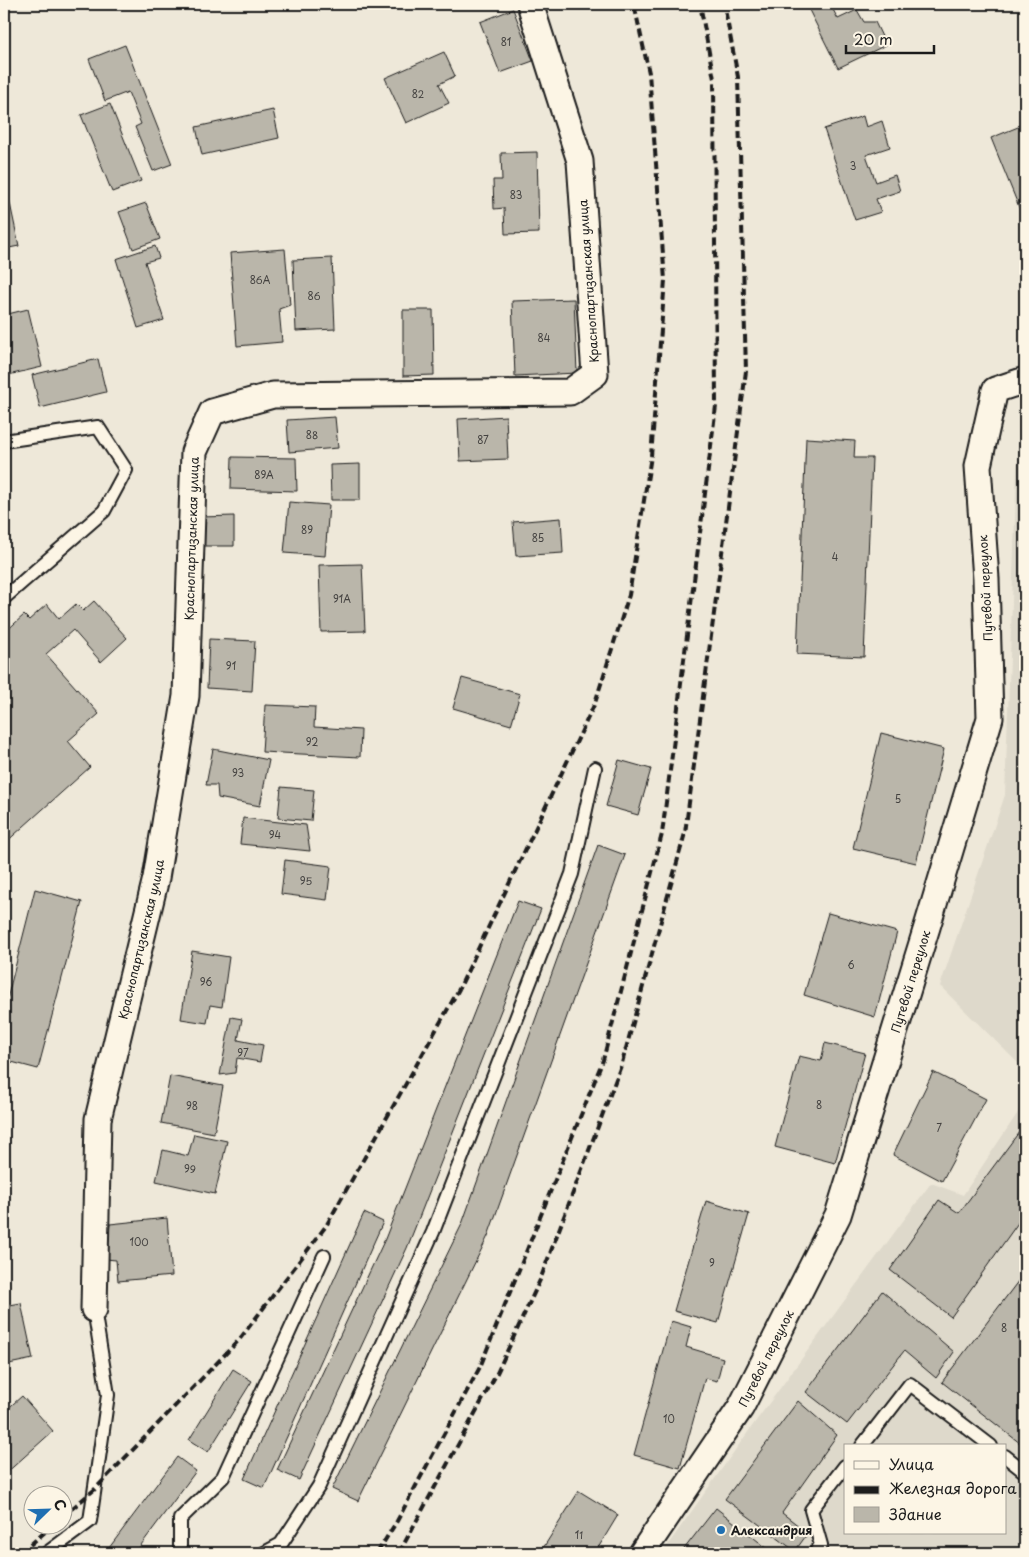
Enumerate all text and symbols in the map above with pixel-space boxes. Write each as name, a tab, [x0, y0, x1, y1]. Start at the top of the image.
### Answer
scale bar	[846, 22, 934, 54]
text: 20 m	[854, 27, 893, 50]
house number: 81	[501, 34, 511, 49]
house number: 82	[412, 86, 424, 101]
house number: 3	[850, 158, 856, 173]
house number: 83	[510, 187, 522, 202]
street label: Краснопартизанская улица	[573, 198, 603, 363]
house number: 86А	[250, 272, 271, 287]
house number: 86	[308, 288, 321, 303]
house number: 84	[538, 330, 551, 345]
house number: 88	[306, 427, 318, 442]
house number: 87	[477, 432, 489, 447]
street label: Краснопартизанская улица	[179, 456, 203, 621]
house number: 89А	[254, 467, 274, 482]
house number: 89	[301, 522, 313, 537]
house number: 85	[532, 530, 544, 545]
street label: Путевой переулок	[973, 533, 997, 642]
house number: 4	[832, 549, 839, 564]
house number: 91А	[333, 591, 351, 606]
house number: 91	[226, 658, 236, 673]
house number: 92	[306, 734, 318, 749]
house number: 93	[232, 765, 244, 780]
house number: 5	[895, 791, 901, 806]
house number: 94	[269, 827, 282, 842]
street label: Краснопартизанская улица	[113, 857, 168, 1021]
house number: 95	[300, 873, 312, 888]
street label: Путевой переулок	[886, 927, 935, 1035]
house number: 6	[847, 957, 855, 972]
house number: 96	[200, 974, 212, 989]
house number: 97	[237, 1045, 249, 1060]
house number: 8	[816, 1097, 822, 1112]
house number: 98	[186, 1098, 198, 1113]
house number: 7	[936, 1120, 942, 1135]
house number: 99	[184, 1161, 196, 1176]
house number: 100	[129, 1234, 149, 1249]
house number: 9	[709, 1255, 715, 1270]
street label: Путевой переулок	[734, 1306, 798, 1410]
house number: 8	[1001, 1320, 1007, 1335]
house number: 10	[663, 1411, 675, 1426]
legend	[844, 1444, 1006, 1534]
text: Улица	[889, 1452, 934, 1475]
text: Железная дорога	[889, 1476, 1017, 1499]
north arrow	[22, 1484, 72, 1534]
text: С	[49, 1496, 72, 1514]
text: Здание	[889, 1502, 942, 1525]
place label: Александрия	[731, 1521, 812, 1539]
marker: Александрия	[715, 1524, 727, 1536]
house number: 11	[575, 1527, 583, 1542]

